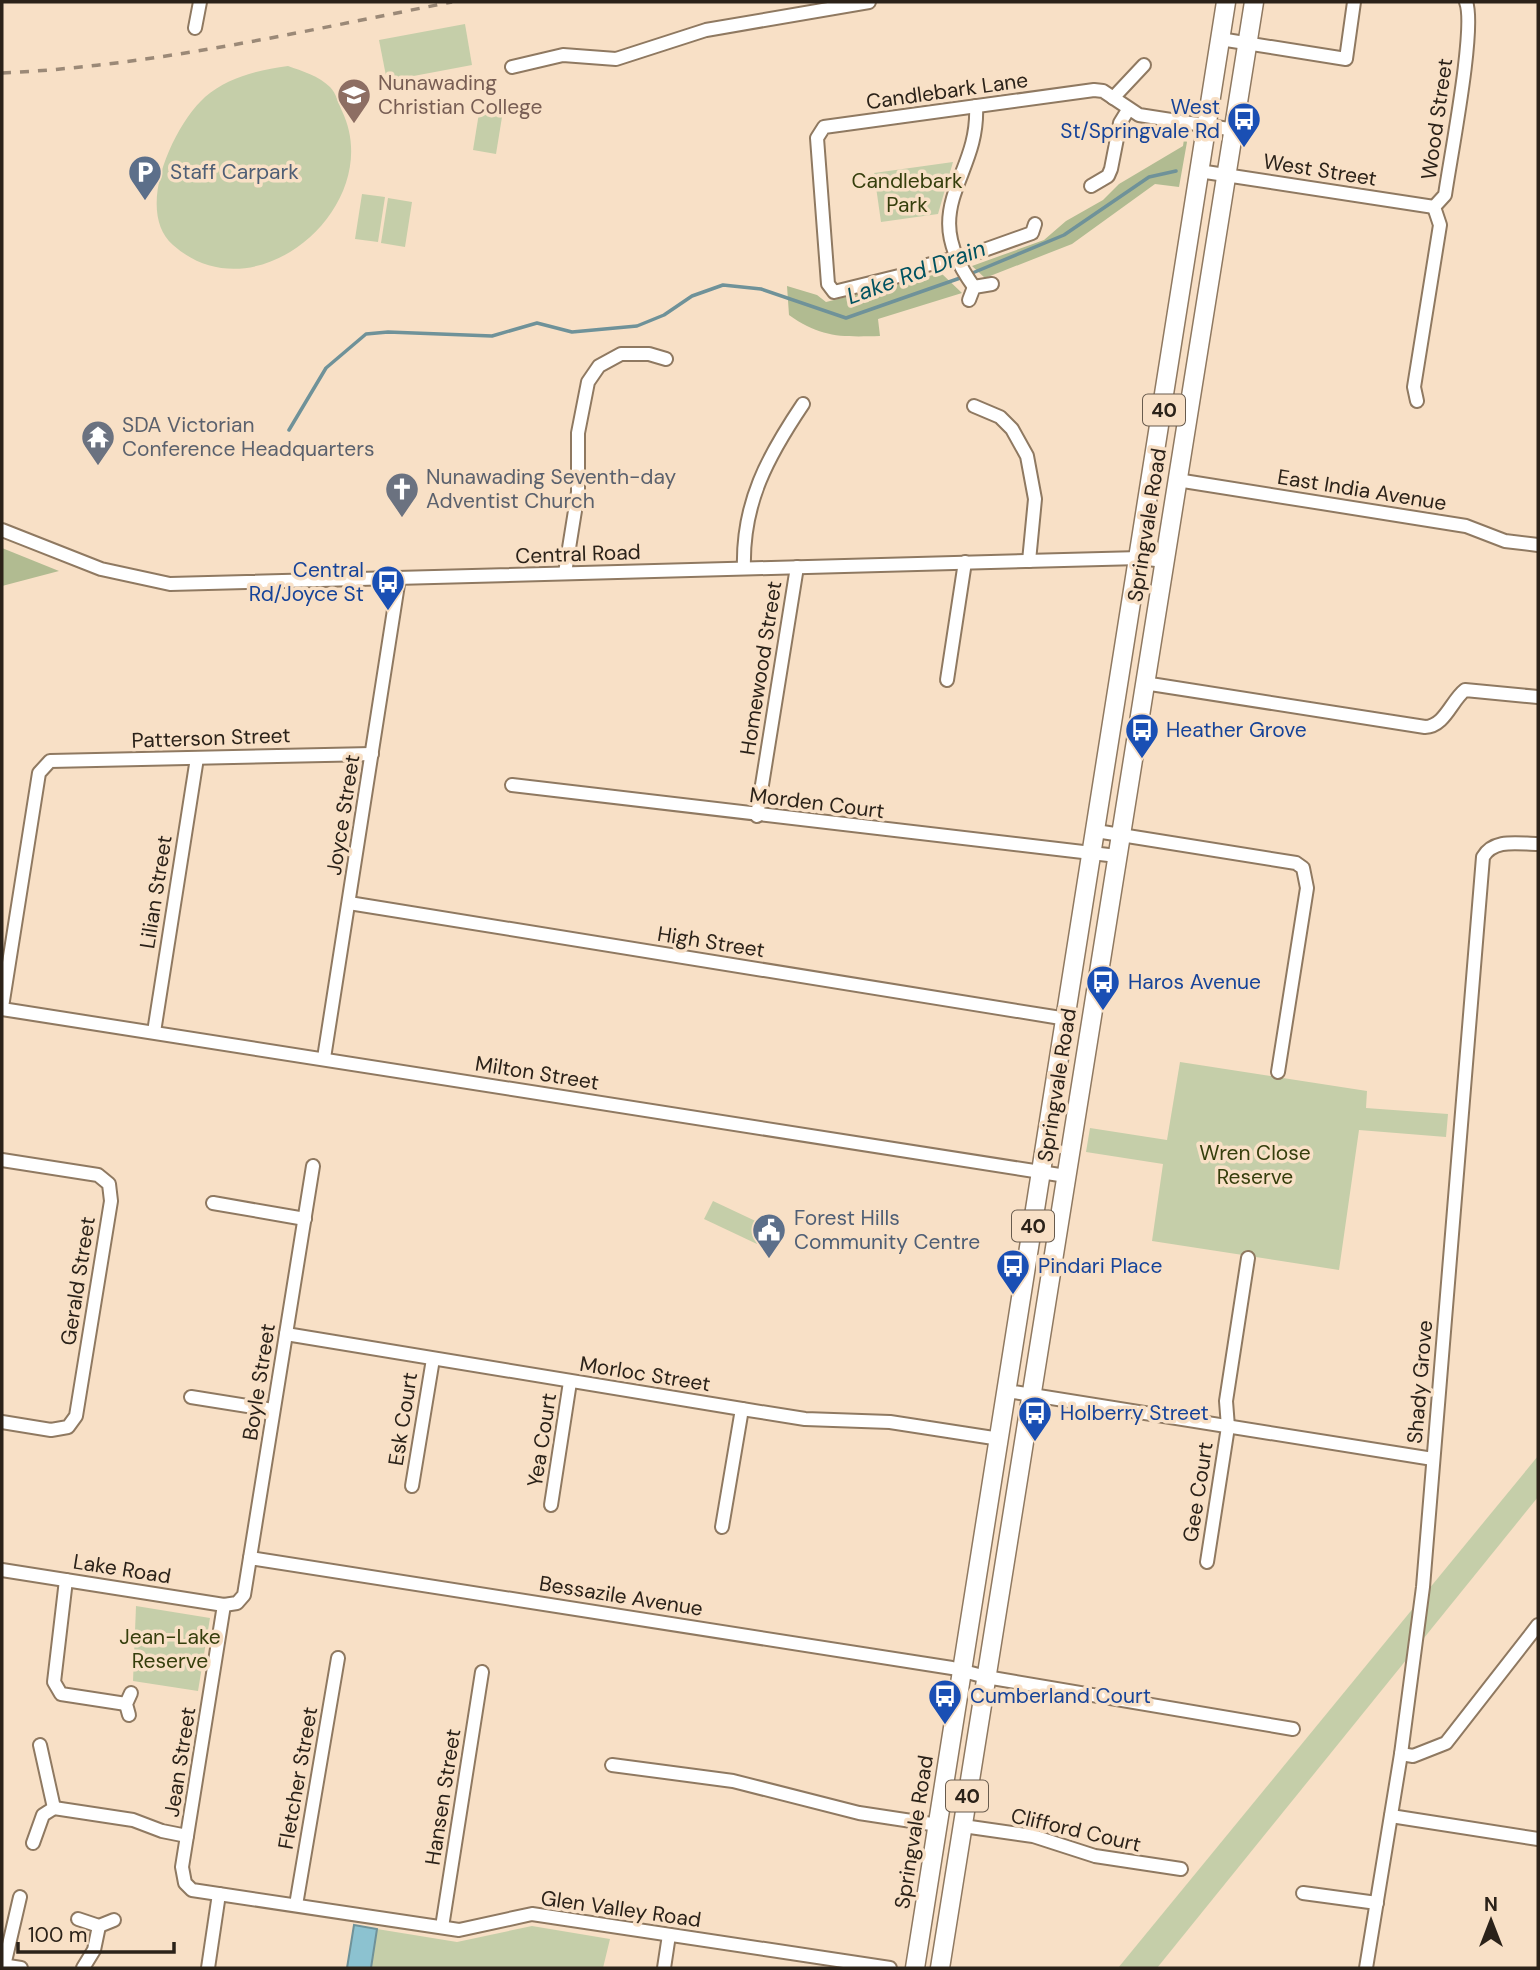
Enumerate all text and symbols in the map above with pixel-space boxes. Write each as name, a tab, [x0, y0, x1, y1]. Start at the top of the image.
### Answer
street label: Wood Street	[1415, 56, 1459, 182]
street label: Candlebark Lane	[864, 66, 1030, 116]
place label: Nunawading Christian College	[378, 69, 542, 121]
school or university icon: Nunawading Christian College	[335, 76, 373, 125]
place label: West St/Springvale Rd	[1060, 93, 1220, 145]
bus stop icon: West St/Springvale Rd	[1225, 100, 1263, 149]
street label: West Street	[1261, 147, 1379, 193]
parking icon: Staff Carpark	[126, 153, 164, 202]
place label: Staff Carpark	[170, 158, 299, 186]
park label: Candlebark Park	[851, 167, 963, 219]
water label: Lake Rd Drain	[842, 233, 990, 311]
road number: 40	[1143, 394, 1185, 426]
place label: SDA Victorian Conference Headquarters	[122, 411, 374, 463]
temple icon: SDA Victorian Conference Headquarters	[79, 418, 117, 467]
street label: Springvale Road	[1121, 446, 1173, 604]
place label: Nunawading Seventh-day Adventist Church	[426, 463, 677, 515]
street label: East India Avenue	[1275, 463, 1449, 517]
church icon: Nunawading Seventh-day Adventist Church	[383, 470, 421, 519]
street label: Central Road	[515, 538, 641, 570]
place label: Central Rd/Joyce St	[249, 556, 364, 608]
bus stop icon: Central Rd/Joyce St	[369, 563, 407, 612]
street label: Homewood Street	[733, 579, 789, 757]
bus stop icon: Heather Grove	[1123, 711, 1161, 760]
place label: Heather Grove	[1166, 716, 1307, 744]
street label: Patterson Street	[131, 721, 291, 755]
street label: Joyce Street	[320, 753, 366, 877]
street label: Morden Court	[748, 781, 886, 825]
street label: Lilian Street	[133, 833, 179, 951]
street label: High Street	[655, 920, 767, 964]
bus stop icon: Haros Avenue	[1084, 963, 1122, 1012]
place label: Haros Avenue	[1128, 968, 1261, 996]
street label: Springvale Road	[1031, 1006, 1083, 1164]
street label: Milton Street	[473, 1049, 601, 1097]
park label: Wren Close Reserve	[1199, 1139, 1311, 1191]
place label: Forest Hills Community Centre	[794, 1204, 980, 1256]
road number: 40	[1012, 1210, 1054, 1242]
public building icon: Forest Hills Community Centre	[750, 1211, 788, 1260]
street label: Gerald Street	[54, 1215, 102, 1347]
bus stop icon: Pindari Place	[994, 1247, 1032, 1296]
place label: Pindari Place	[1038, 1252, 1163, 1280]
street label: Shady Grove	[1401, 1319, 1439, 1445]
street label: Boyle Street	[236, 1322, 282, 1442]
street label: Morloc Street	[578, 1350, 712, 1398]
street label: Esk Court	[382, 1370, 424, 1468]
street label: Yea Court	[521, 1391, 563, 1489]
bus stop icon: Holberry Street	[1016, 1394, 1054, 1443]
place label: Holberry Street	[1060, 1399, 1209, 1427]
street label: Gee Court	[1176, 1440, 1220, 1544]
street label: Lake Road	[71, 1547, 173, 1591]
street label: Bessazile Avenue	[537, 1569, 705, 1623]
park label: Jean-Lake Reserve	[119, 1623, 221, 1675]
bus stop icon: Cumberland Court	[926, 1677, 964, 1726]
place label: Cumberland Court	[970, 1682, 1151, 1710]
street label: Jean Street	[157, 1705, 203, 1819]
street label: Fletcher Street	[272, 1705, 324, 1851]
street label: Hansen Street	[418, 1727, 468, 1867]
street label: Springvale Road	[888, 1753, 940, 1911]
road number: 40	[946, 1780, 988, 1812]
street label: Clifford Court	[1008, 1801, 1144, 1859]
street label: Glen Valley Road	[539, 1884, 703, 1934]
north arrow	[1456, 1886, 1526, 1956]
text: N	[1484, 1892, 1498, 1917]
scale bar	[18, 1910, 173, 1954]
text: 100 m	[28, 1921, 88, 1949]

